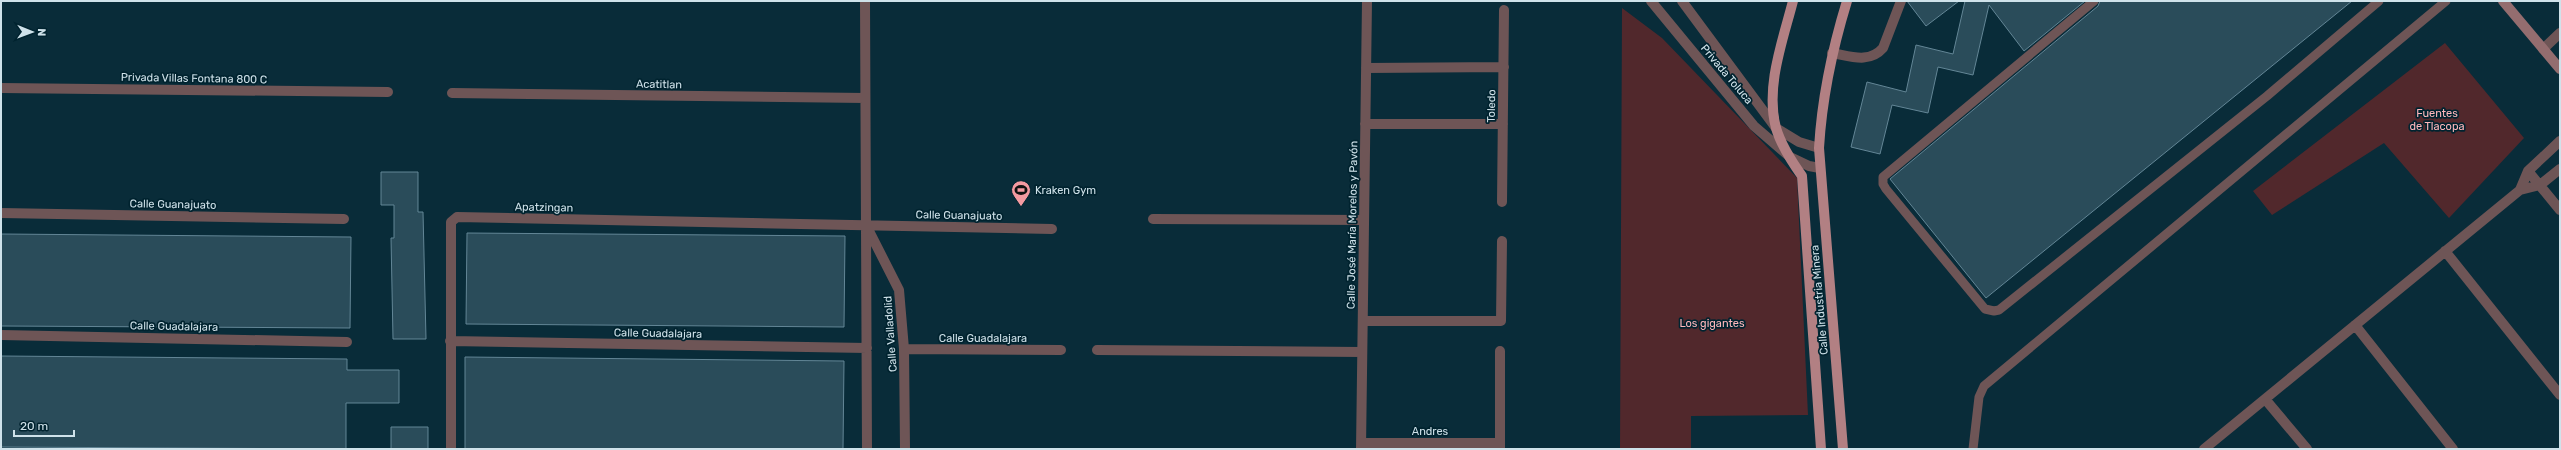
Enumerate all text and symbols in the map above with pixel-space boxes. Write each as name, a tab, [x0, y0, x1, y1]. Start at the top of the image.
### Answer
north arrow	[12, 12, 52, 52]
text: N	[35, 28, 48, 36]
street label: Privada Toluca	[1698, 42, 1755, 107]
street label: Privada Villas Fontana 800 C	[121, 71, 267, 86]
street label: Acatitlan	[636, 78, 682, 91]
street label: Toledo	[1485, 89, 1498, 123]
park label: Fuentes de Tlacopa	[2409, 107, 2465, 133]
street label: Calle José María Morelos y Pavón	[1345, 141, 1360, 309]
sports icon: Kraken Gym	[1010, 179, 1032, 207]
place label: Kraken Gym	[1035, 184, 1096, 197]
street label: Calle Guanajuato	[130, 197, 216, 212]
street label: Apatzingan	[515, 200, 573, 215]
street label: Calle Guanajuato	[916, 208, 1002, 223]
street label: Calle Industria Minera	[1808, 244, 1831, 355]
street label: Calle Valladolid	[881, 296, 900, 372]
park label: Los gigantes	[1679, 317, 1745, 330]
street label: Calle Guadalajara	[130, 319, 218, 334]
street label: Calle Guadalajara	[614, 326, 702, 341]
street label: Calle Guadalajara	[939, 332, 1027, 345]
scale bar	[14, 412, 74, 438]
text: 20 m	[20, 419, 48, 433]
street label: Andres	[1412, 425, 1449, 438]

